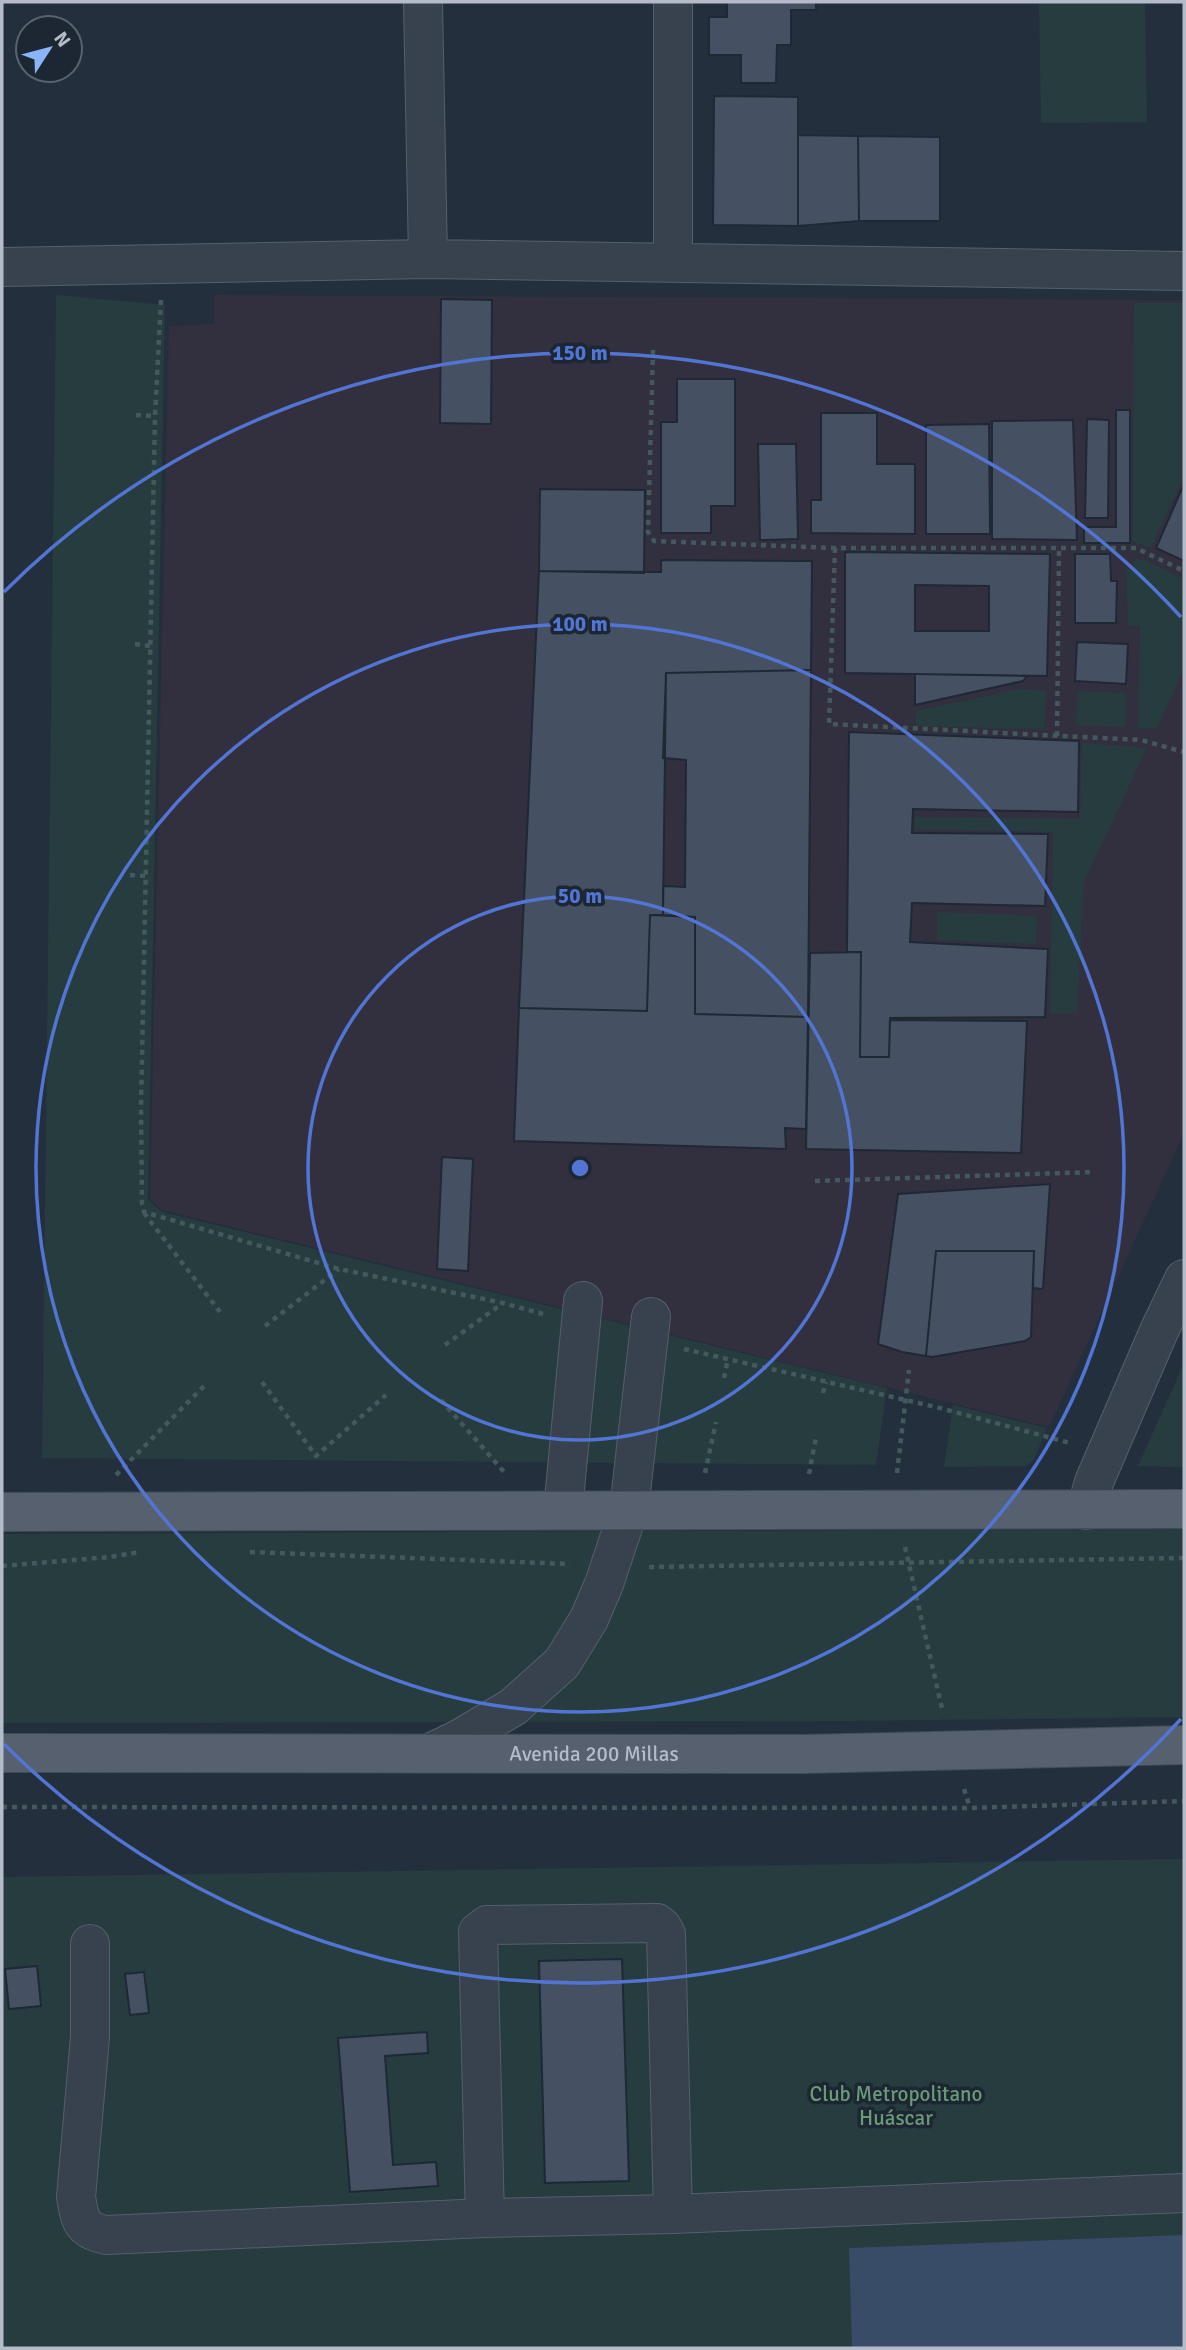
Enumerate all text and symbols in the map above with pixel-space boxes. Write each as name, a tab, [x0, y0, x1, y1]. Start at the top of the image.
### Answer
north arrow	[14, 14, 84, 84]
text: N	[48, 27, 76, 52]
text: 150 m	[552, 340, 608, 366]
text: 100 m	[552, 611, 608, 637]
text: 50 m	[558, 883, 602, 909]
centre of rings	[568, 1156, 592, 1180]
street label: Avenida 200 Millas	[509, 1741, 679, 1767]
park label: Club Metropolitano Huáscar	[810, 2081, 982, 2131]

